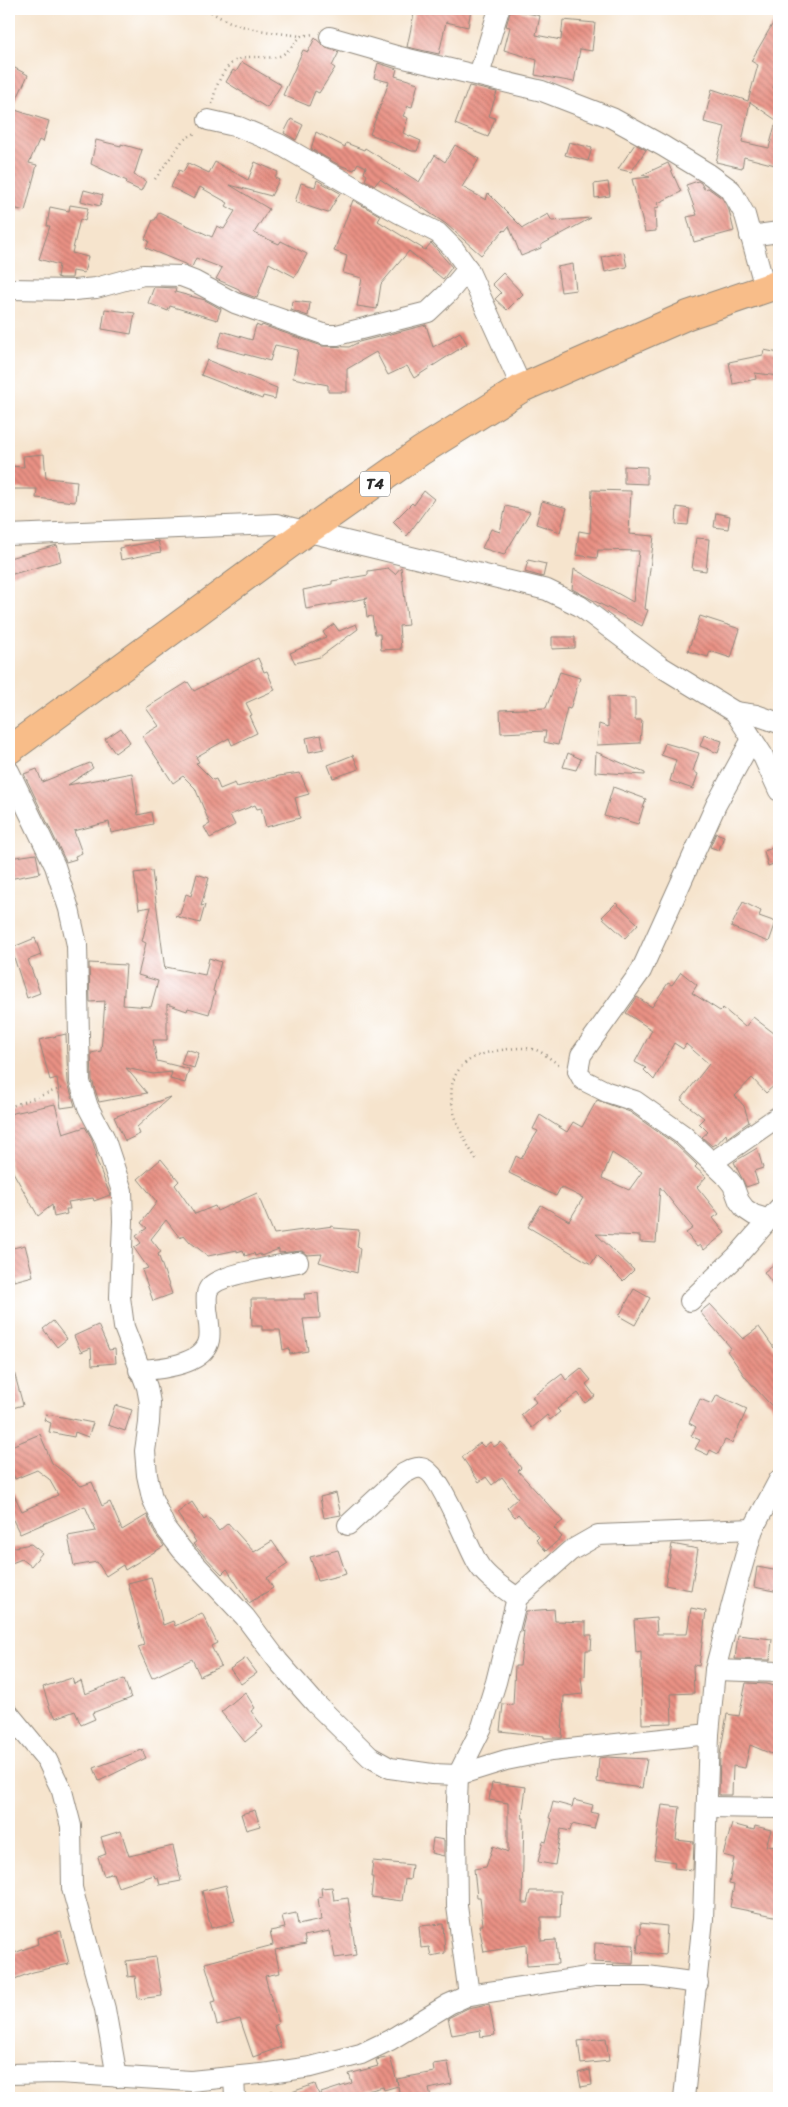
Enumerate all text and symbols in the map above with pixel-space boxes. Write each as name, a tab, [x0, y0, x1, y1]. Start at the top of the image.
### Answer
road number: T4	[360, 472, 390, 496]

